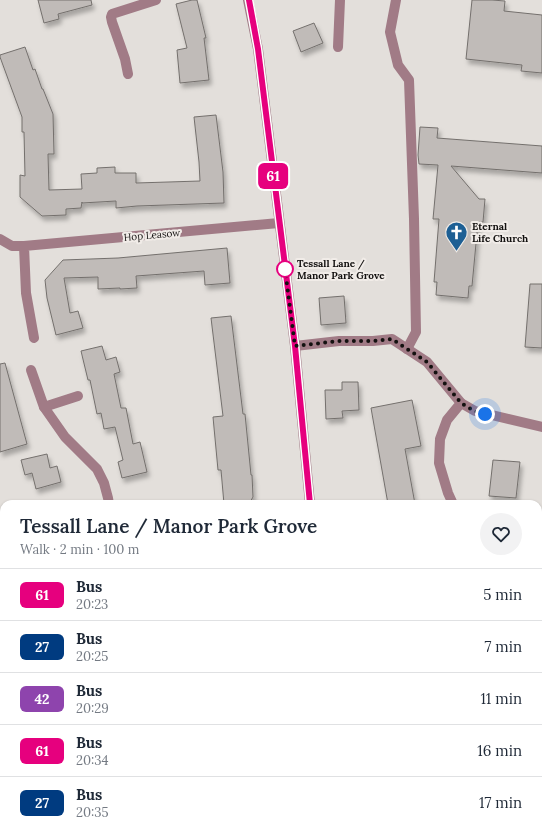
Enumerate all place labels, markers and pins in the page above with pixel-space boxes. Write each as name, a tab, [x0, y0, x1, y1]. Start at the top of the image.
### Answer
church icon: Eternal Life Church	[443, 219, 469, 252]
place label: Eternal Life Church	[472, 220, 529, 245]
place label: Tessall Lane / Manor Park Grove	[297, 257, 385, 282]
marker: Tessall Lane / Manor Park Grove	[276, 260, 294, 278]

